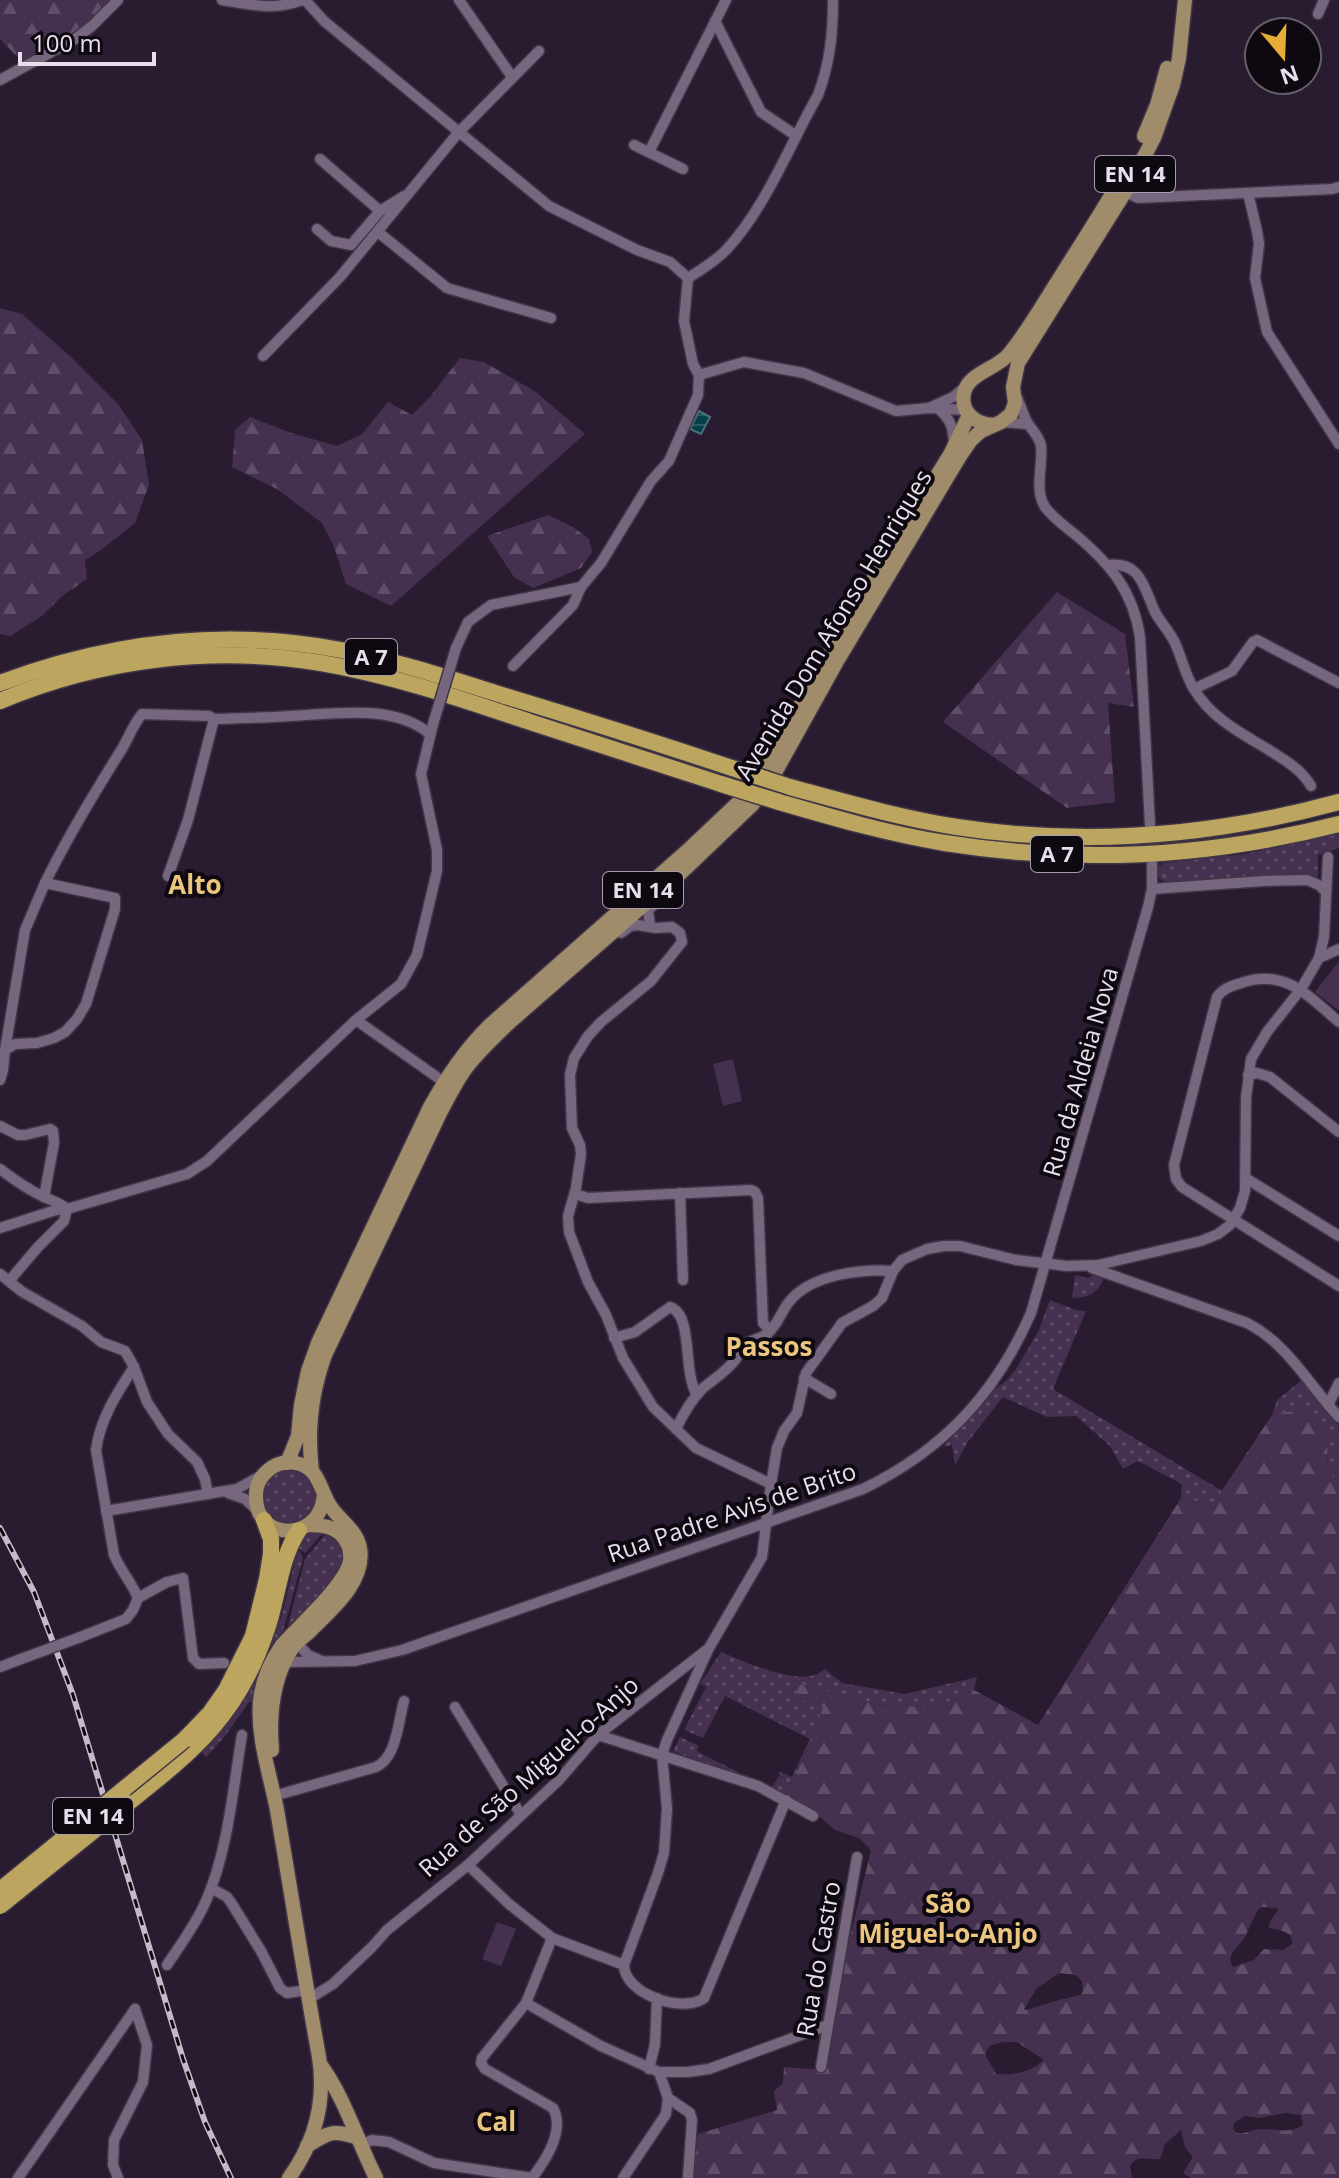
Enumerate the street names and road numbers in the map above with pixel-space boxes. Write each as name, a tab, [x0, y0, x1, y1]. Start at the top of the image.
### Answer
road number: EN 14	[1095, 156, 1175, 192]
street label: Avenida Dom Afonso Henriques	[727, 463, 939, 786]
road number: A 7	[345, 639, 397, 675]
road number: A 7	[1031, 836, 1083, 872]
road number: EN 14	[603, 872, 683, 908]
street label: Rua da Aldeia Nova	[1034, 963, 1125, 1180]
street label: Rua Padre Avis de Brito	[603, 1454, 860, 1570]
street label: Rua de São Miguel-o-Anjo	[411, 1668, 645, 1884]
road number: EN 14	[53, 1798, 133, 1834]
street label: Rua do Castro	[788, 1878, 847, 2039]

